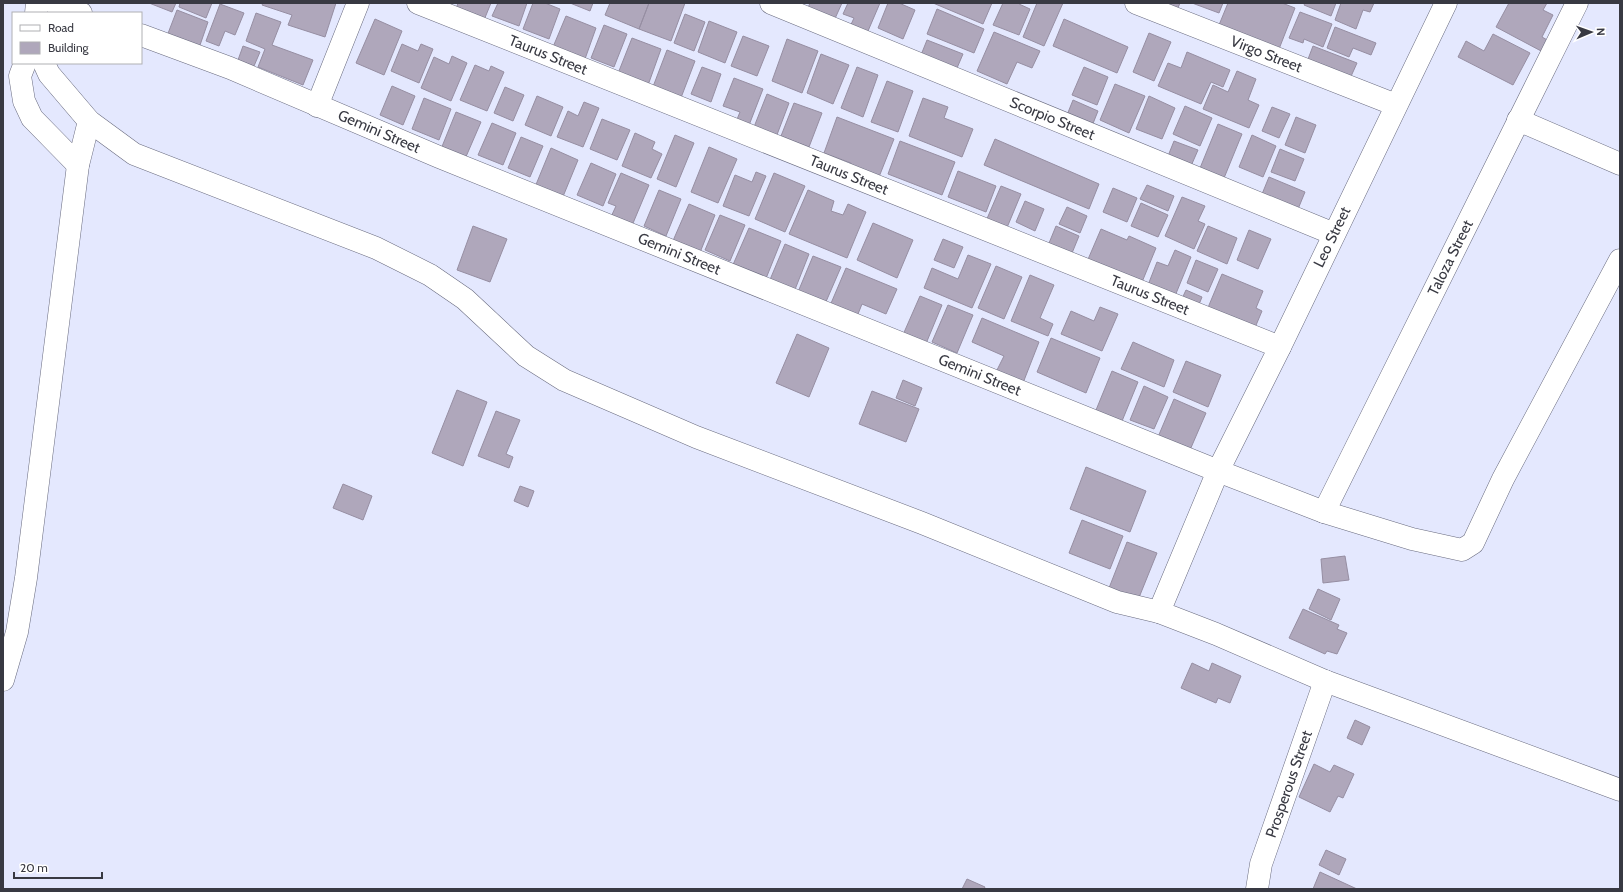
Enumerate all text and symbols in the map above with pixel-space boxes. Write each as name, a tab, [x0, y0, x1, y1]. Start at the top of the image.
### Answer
legend	[12, 12, 142, 64]
north arrow	[1571, 12, 1611, 52]
text: Road	[48, 20, 74, 35]
text: N	[1594, 28, 1608, 36]
street label: Taurus Street	[506, 31, 590, 79]
street label: Virgo Street	[1228, 32, 1305, 76]
text: Building	[48, 40, 90, 55]
street label: Scorpio Street	[1007, 93, 1097, 144]
street label: Gemini Street	[335, 106, 423, 157]
street label: Taurus Street	[807, 151, 891, 199]
street label: Leo Street	[1310, 204, 1354, 270]
street label: Taloza Street	[1424, 217, 1477, 298]
street label: Gemini Street	[635, 229, 723, 279]
street label: Taurus Street	[1108, 271, 1192, 319]
street label: Gemini Street	[936, 350, 1024, 400]
street label: Prosperous Street	[1262, 728, 1316, 840]
scale bar	[14, 854, 102, 880]
text: 20 m	[20, 860, 48, 875]

